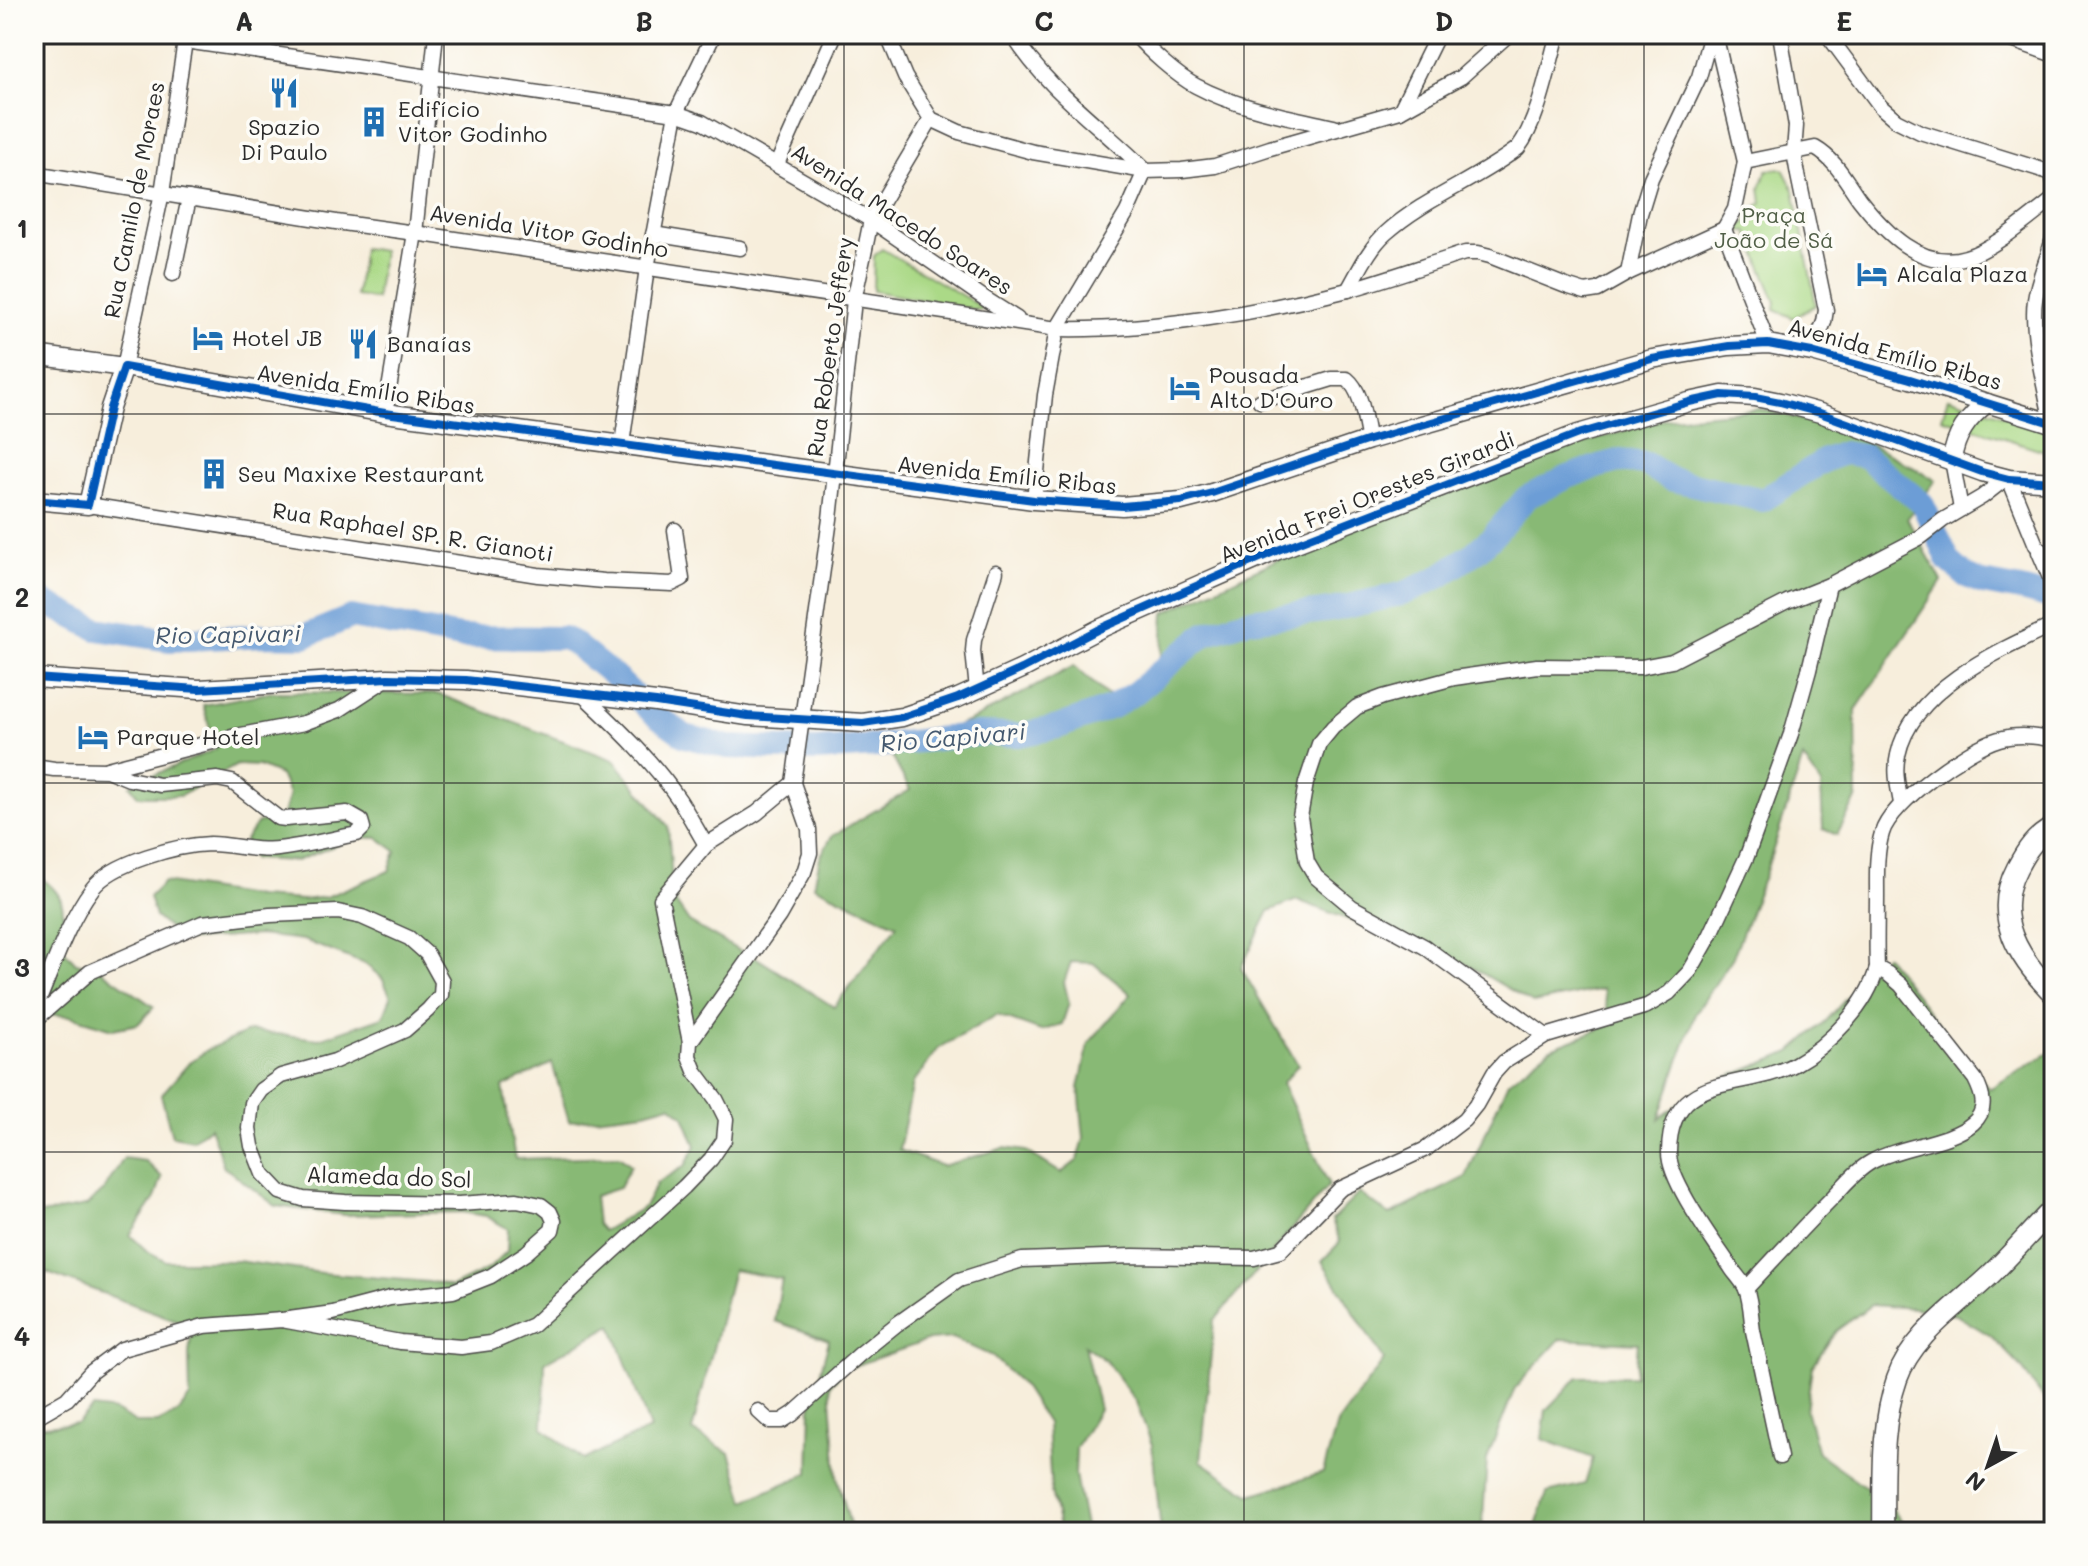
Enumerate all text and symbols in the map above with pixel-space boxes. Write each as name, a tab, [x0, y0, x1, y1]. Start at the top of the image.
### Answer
text: A	[235, 4, 253, 38]
text: B	[635, 4, 653, 38]
text: C	[1034, 4, 1054, 38]
text: D	[1435, 4, 1453, 38]
text: E	[1836, 4, 1852, 38]
restaurant icon: Spazio Di Paulo	[267, 76, 301, 110]
street label: Rua Camilo de Moraes	[96, 79, 171, 321]
place label: Edifício Vitor Godinho	[398, 94, 547, 148]
building icon: Edifício Vitor Godinho	[357, 105, 391, 139]
place label: Spazio Di Paulo	[241, 112, 327, 166]
street label: Avenida Macedo Soares	[786, 136, 1018, 301]
street label: Avenida Vitor Godinho	[428, 197, 670, 264]
park label: Praça João de Sá	[1714, 200, 1834, 254]
text: 1	[16, 211, 28, 245]
street label: Rua Roberto Jeffery	[800, 235, 859, 459]
hotel icon: Alcala Plaza	[1855, 257, 1889, 291]
place label: Alcala Plaza	[1896, 259, 2028, 288]
street label: Avenida Emílio Ribas	[1785, 311, 2005, 396]
hotel icon: Hotel JB	[191, 321, 225, 355]
place label: Hotel JB	[232, 323, 322, 352]
restaurant icon: Banaías	[346, 327, 380, 361]
place label: Banaías	[387, 329, 472, 358]
street label: Avenida Emílio Ribas	[255, 357, 477, 420]
place label: Pousada Alto D'Ouro	[1209, 360, 1333, 414]
hotel icon: Pousada Alto D'Ouro	[1168, 371, 1202, 405]
street label: Avenida Frei Orestes Girardi	[1215, 424, 1519, 569]
street label: Avenida Emílio Ribas	[896, 449, 1118, 500]
building icon: Seu Maxixe Restaurant	[197, 457, 231, 491]
place label: Seu Maxixe Restaurant	[238, 459, 485, 488]
street label: Rua Raphael SP. R. Gianoti	[271, 495, 555, 568]
text: 2	[15, 580, 29, 614]
water label: Rio Capivari	[155, 617, 302, 650]
water label: Rio Capivari	[879, 715, 1028, 758]
hotel icon: Parque Hotel	[76, 720, 110, 754]
place label: Parque Hotel	[117, 722, 260, 751]
text: 3	[14, 950, 30, 984]
street label: Alameda do Sol	[306, 1159, 472, 1194]
text: 4	[14, 1319, 30, 1353]
north arrow	[1948, 1426, 2028, 1506]
text: N	[1959, 1465, 1991, 1498]

